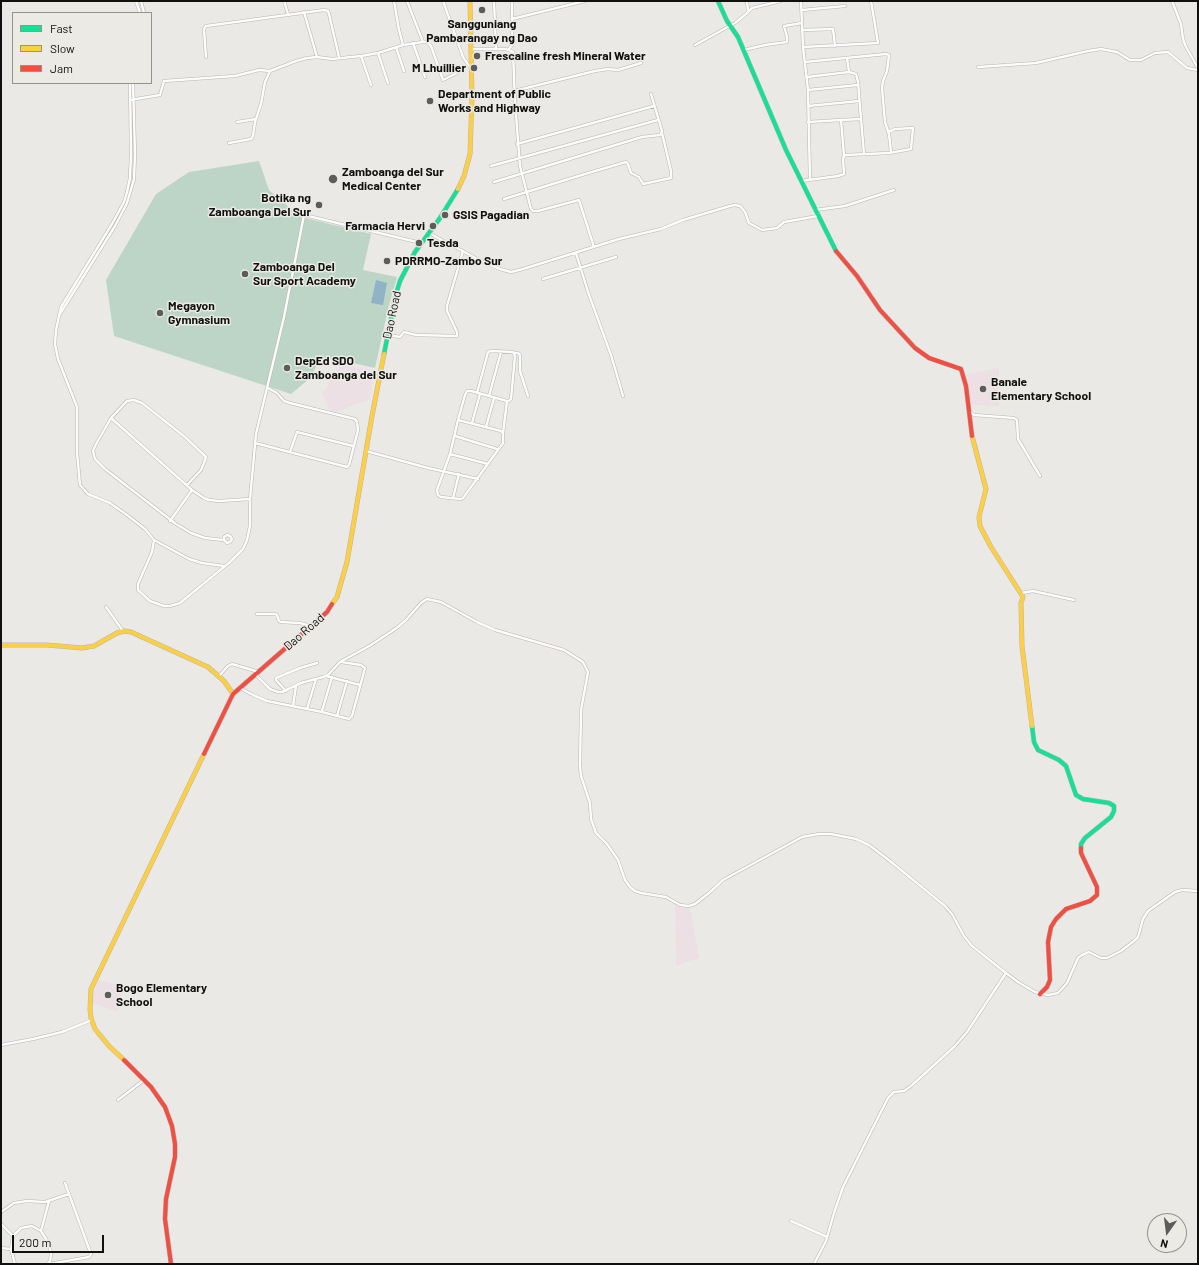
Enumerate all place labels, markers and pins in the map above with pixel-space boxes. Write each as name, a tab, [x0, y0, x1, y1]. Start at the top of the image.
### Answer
marker: Sangguniang Pambarangay ng Dao	[477, 5, 487, 15]
place label: Sangguniang Pambarangay ng Dao	[426, 17, 538, 45]
place label: Frescaline fresh Mineral Water	[485, 49, 646, 63]
marker: Frescaline fresh Mineral Water	[472, 51, 482, 61]
place label: M Lhuillier	[412, 61, 466, 75]
marker: M Lhuillier	[469, 63, 479, 73]
place label: Department of Public Works and Highway	[438, 87, 551, 115]
marker: Department of Public Works and Highway	[425, 96, 435, 106]
place label: Zamboanga del Sur Medical Center	[342, 165, 444, 193]
marker: Zamboanga del Sur Medical Center	[327, 173, 339, 185]
place label: Botika ng Zamboanga Del Sur	[209, 191, 311, 219]
marker: Botika ng Zamboanga Del Sur	[314, 200, 324, 210]
place label: GSIS Pagadian	[453, 208, 529, 222]
marker: GSIS Pagadian	[440, 210, 450, 220]
place label: Farmacia Hervi	[345, 219, 425, 233]
marker: Farmacia Hervi	[428, 221, 438, 231]
place label: Tesda	[427, 236, 459, 250]
marker: Tesda	[414, 238, 424, 248]
place label: PDRRMO-Zambo Sur	[395, 254, 502, 268]
marker: PDRRMO-Zambo Sur	[382, 256, 392, 266]
place label: Zamboanga Del Sur Sport Academy	[253, 260, 356, 288]
marker: Zamboanga Del Sur Sport Academy	[240, 269, 250, 279]
place label: Megayon Gymnasium	[168, 299, 230, 327]
marker: Megayon Gymnasium	[155, 308, 165, 318]
place label: DepEd SDO Zamboanga del Sur	[295, 354, 397, 382]
marker: DepEd SDO Zamboanga del Sur	[282, 363, 292, 373]
place label: Banale Elementary School	[991, 375, 1091, 403]
marker: Banale Elementary School	[978, 384, 988, 394]
place label: Bogo Elementary School	[116, 981, 207, 1009]
marker: Bogo Elementary School	[103, 990, 113, 1000]

